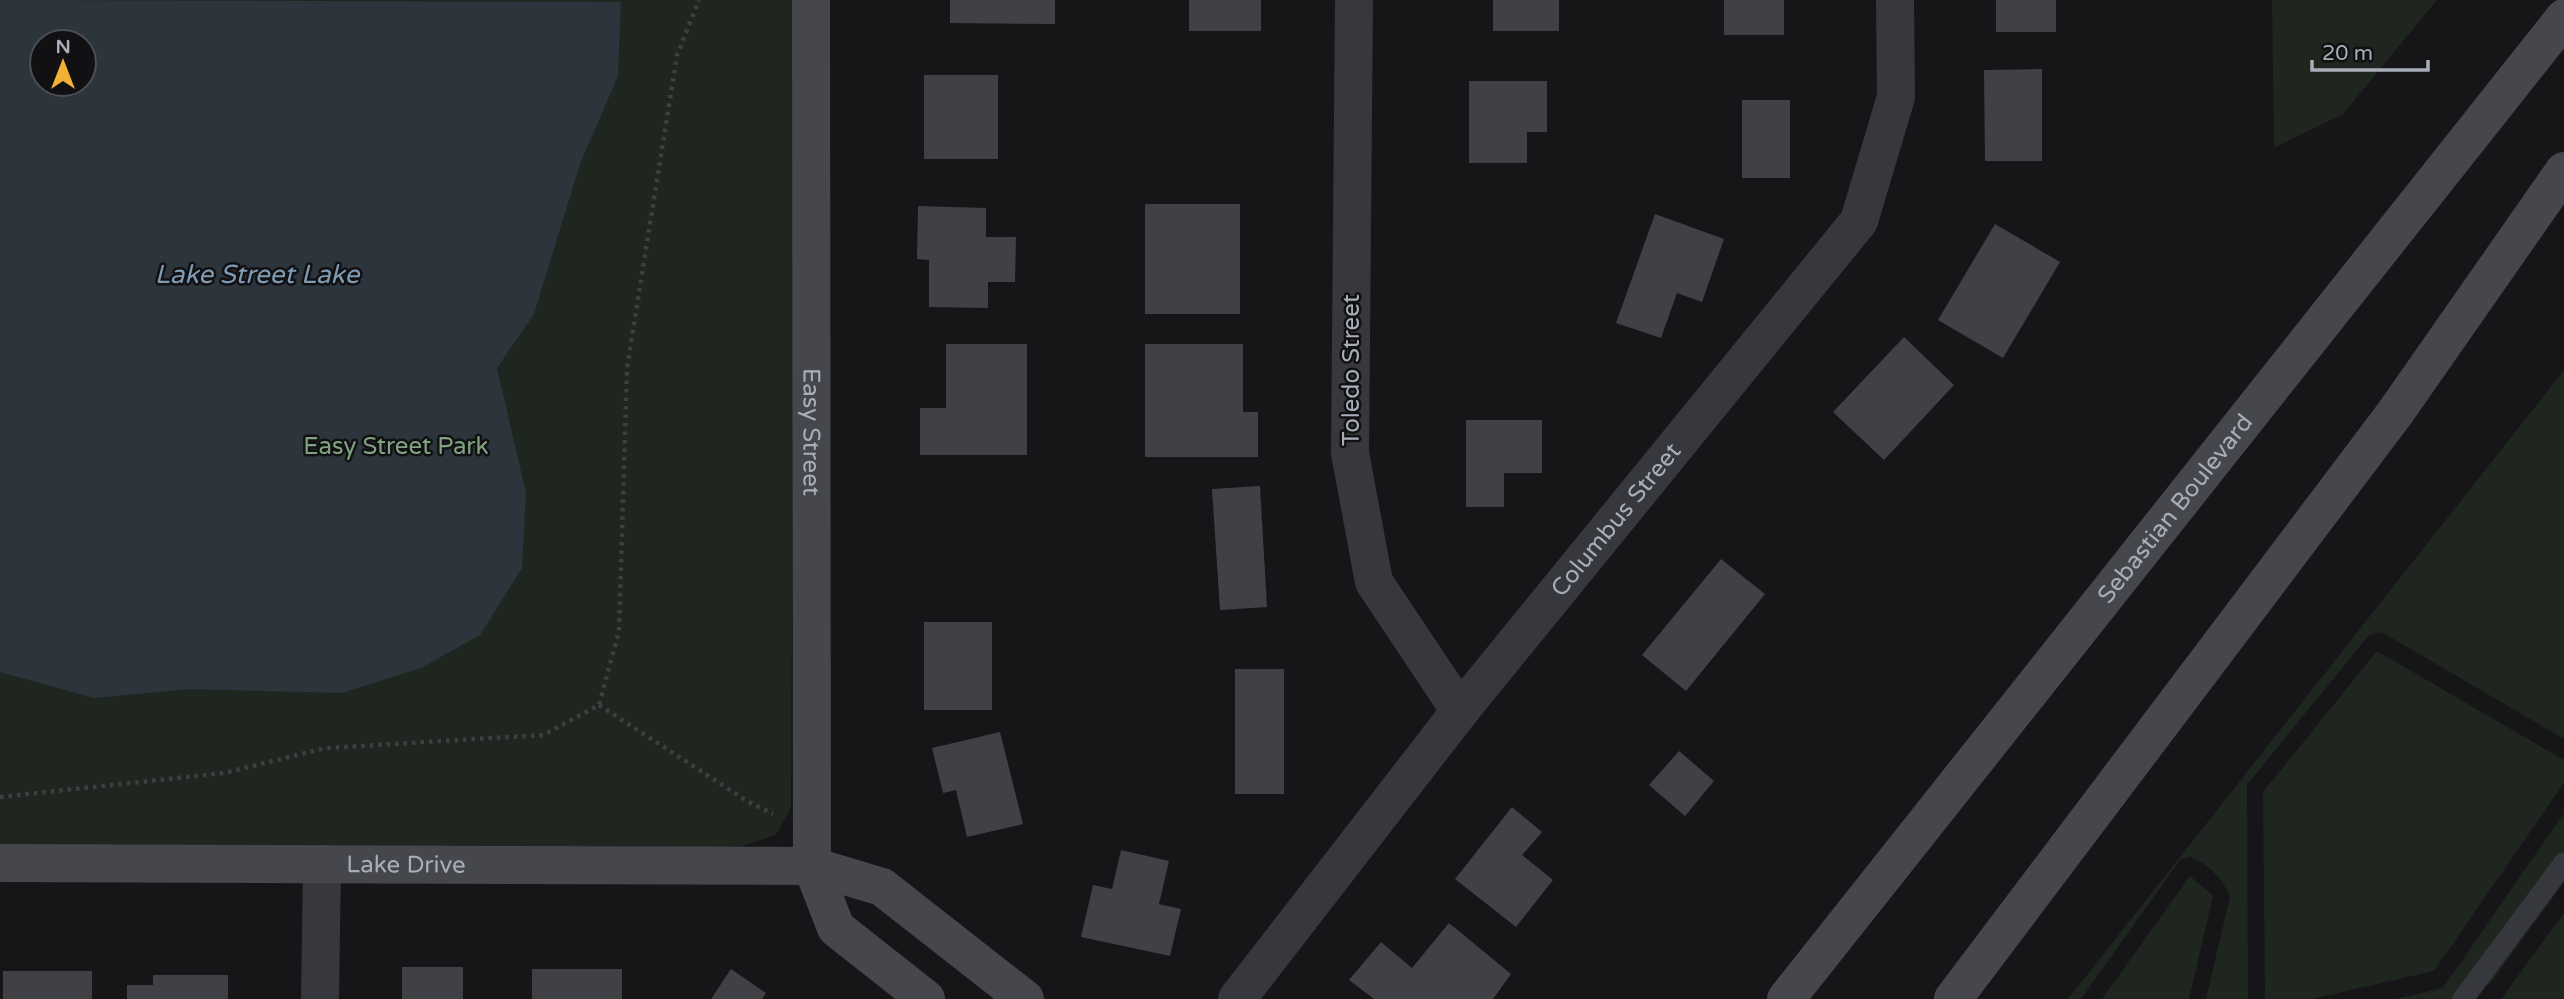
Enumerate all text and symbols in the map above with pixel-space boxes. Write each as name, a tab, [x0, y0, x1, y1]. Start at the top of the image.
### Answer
north arrow	[28, 28, 98, 98]
scale bar	[2312, 28, 2428, 72]
text: N	[55, 36, 71, 58]
text: 20 m	[2322, 41, 2373, 66]
water label: Lake Street Lake	[155, 259, 360, 290]
street label: Toledo Street	[1337, 294, 1366, 446]
street label: Easy Street	[796, 368, 826, 496]
street label: Sebastian Boulevard	[2092, 408, 2259, 609]
park label: Easy Street Park	[303, 432, 489, 461]
street label: Columbus Street	[1545, 437, 1687, 603]
street label: Lake Drive	[346, 850, 466, 880]

